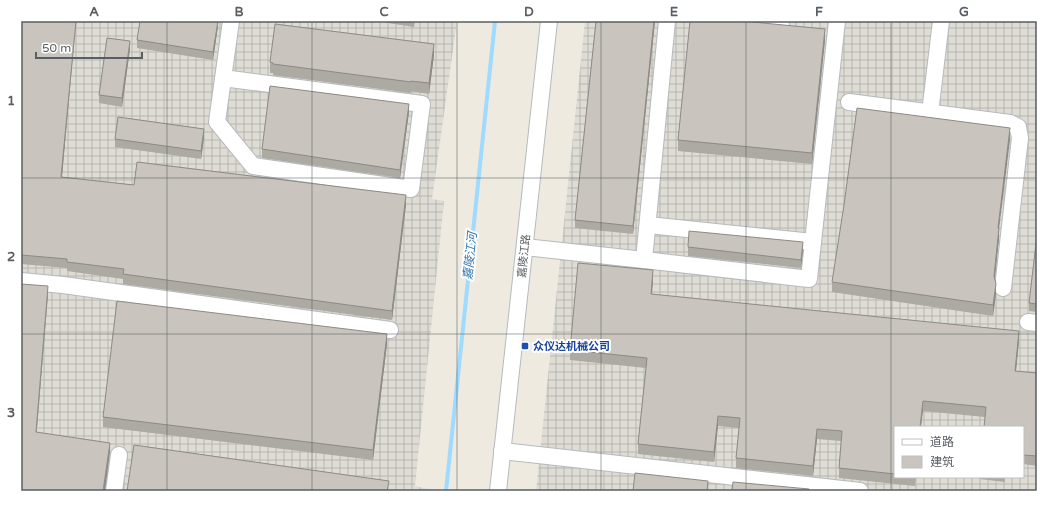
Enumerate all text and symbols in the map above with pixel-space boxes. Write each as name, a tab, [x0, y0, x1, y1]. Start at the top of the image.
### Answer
text: A	[89, 4, 99, 20]
text: B	[234, 4, 244, 20]
text: C	[379, 4, 389, 20]
text: D	[524, 4, 534, 20]
text: E	[670, 4, 678, 20]
text: F	[815, 4, 823, 20]
text: G	[959, 4, 969, 20]
scale bar	[36, 34, 142, 60]
text: 50 m	[42, 41, 71, 55]
text: 1	[7, 93, 15, 109]
water label: 嘉陵江河	[461, 229, 480, 281]
street label: 嘉陵江路	[515, 233, 533, 279]
text: 2	[7, 249, 15, 265]
place label: 众仪达机械公司	[533, 340, 610, 353]
marker: 众仪达机械公司	[520, 341, 530, 351]
text: 3	[7, 405, 15, 421]
legend	[894, 426, 1024, 478]
text: 道路	[930, 435, 954, 449]
text: 建筑	[930, 455, 954, 469]

